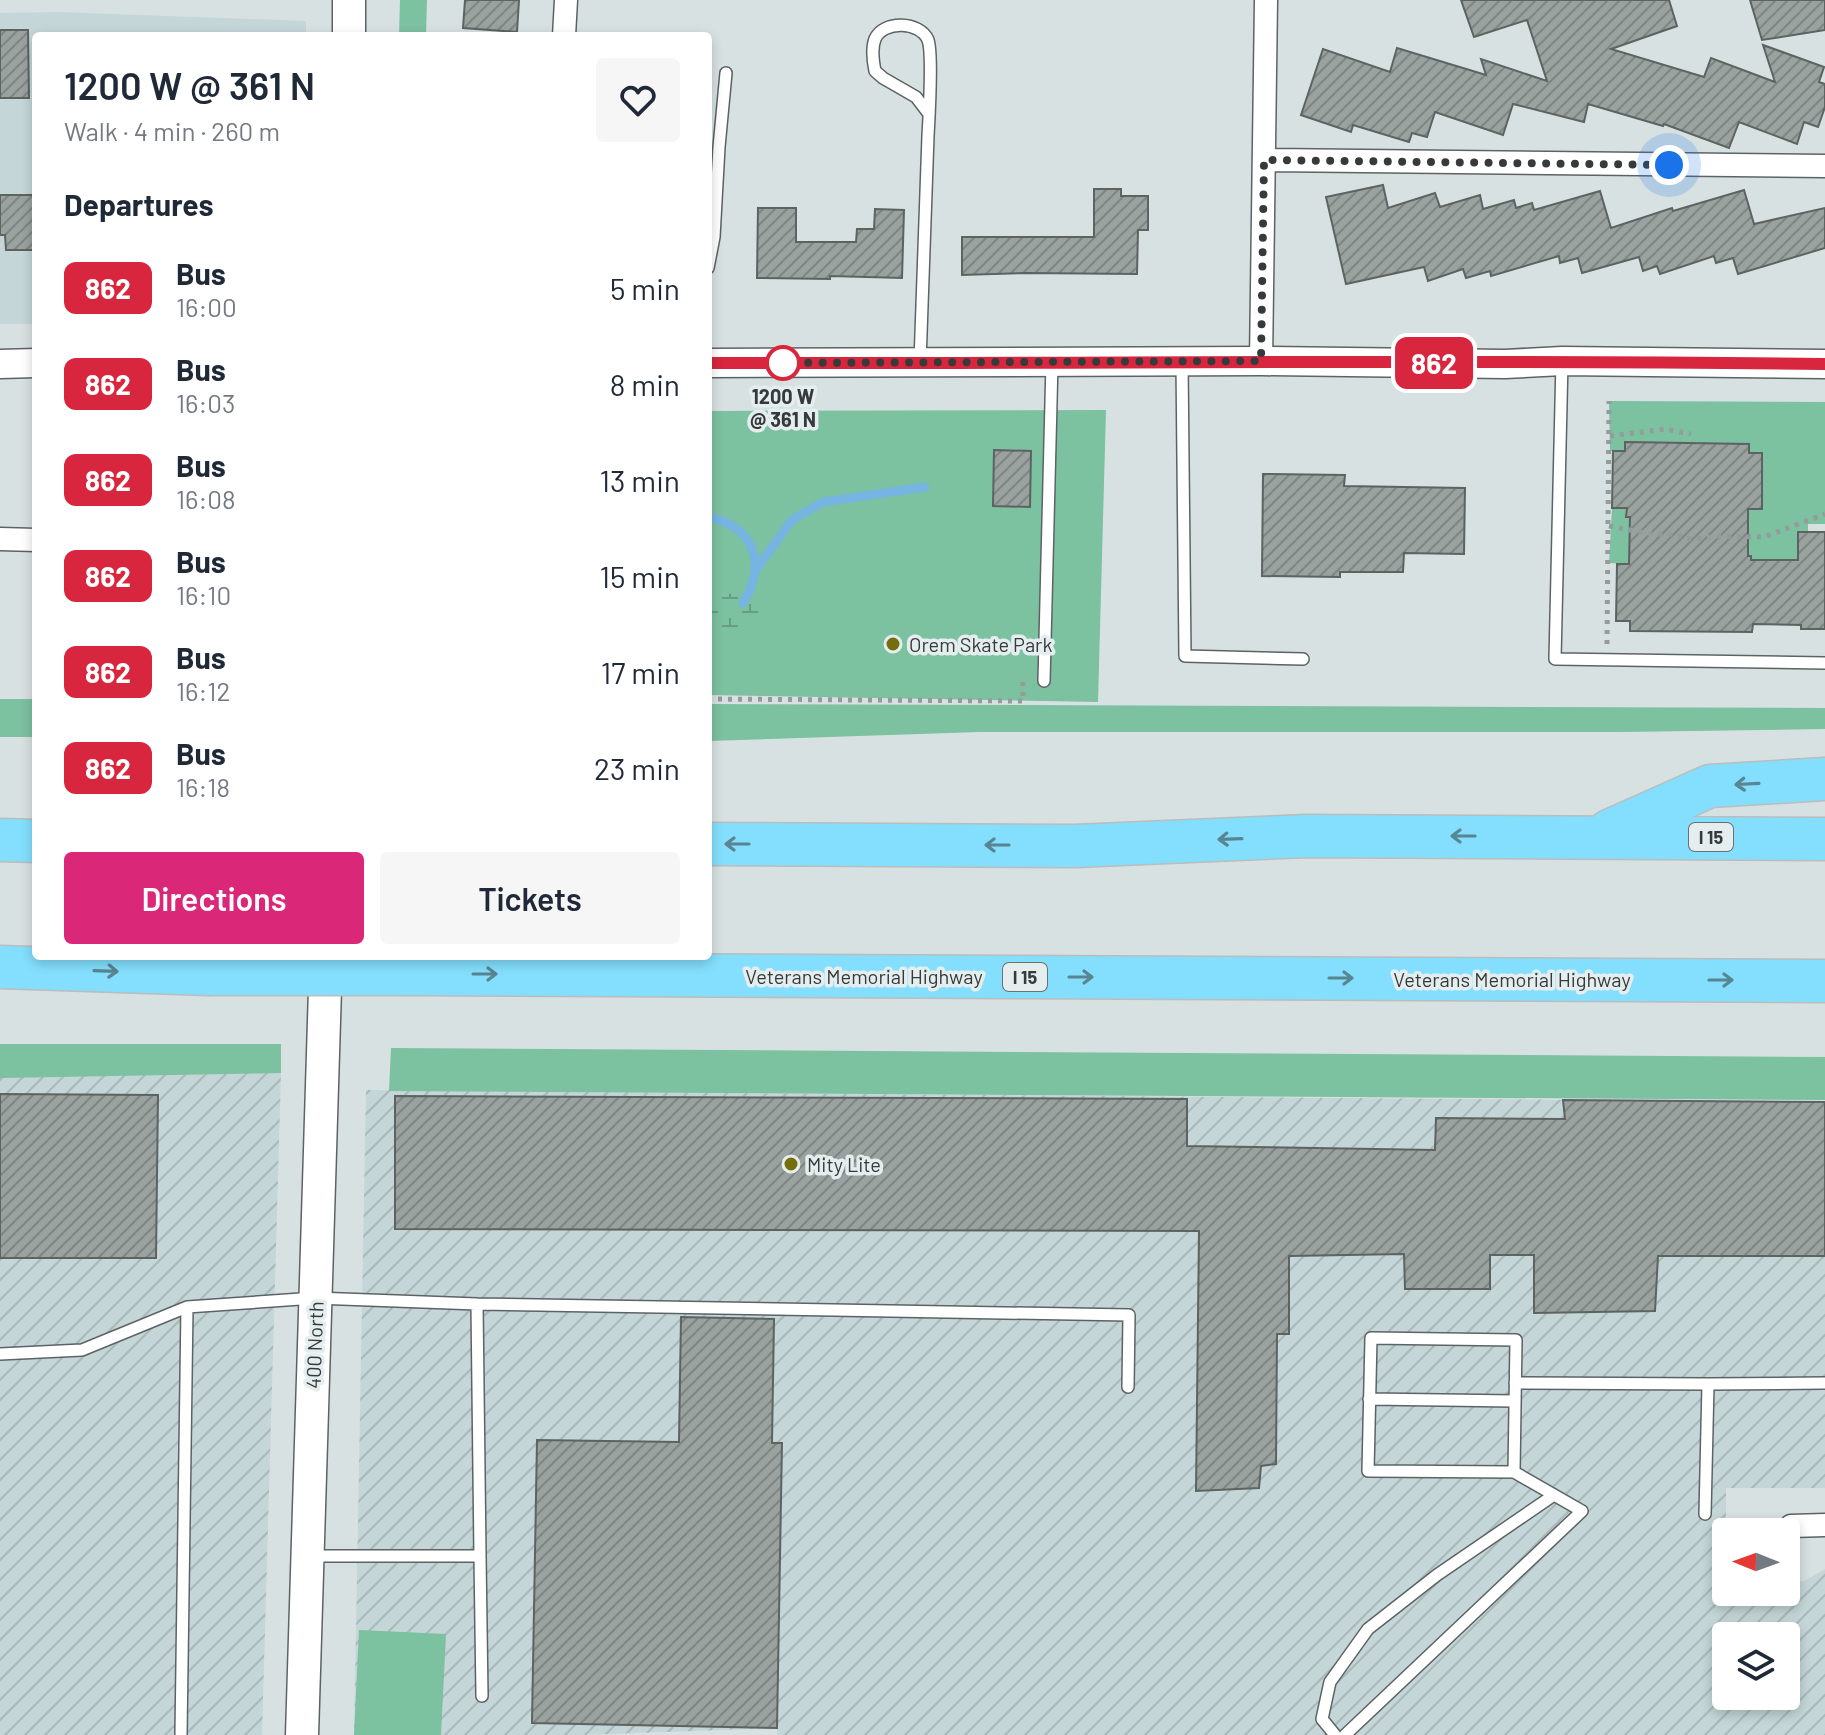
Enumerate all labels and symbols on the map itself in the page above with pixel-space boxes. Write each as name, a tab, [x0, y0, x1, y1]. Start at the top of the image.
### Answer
your location	[1649, 145, 1689, 185]
line badge: 862	[1388, 337, 1480, 389]
marker: 1200 W @ 361 N	[766, 346, 800, 380]
place label: 1200 W @ 361 N	[750, 384, 816, 431]
place label: Orem Skate Park	[909, 632, 1052, 656]
marker: Orem Skate Park	[884, 635, 902, 653]
one-way arrow	[1734, 776, 1761, 791]
road number: I 15	[1689, 823, 1733, 851]
one-way arrow	[1450, 828, 1477, 844]
one-way arrow	[1217, 832, 1244, 847]
one-way arrow	[724, 836, 751, 852]
one-way arrow	[984, 838, 1011, 853]
one-way arrow	[92, 963, 119, 978]
road number: I 15	[1003, 963, 1047, 991]
street label: Veterans Memorial Highway	[745, 964, 983, 988]
one-way arrow	[471, 966, 498, 982]
street label: Veterans Memorial Highway	[1393, 967, 1631, 991]
one-way arrow	[1067, 969, 1094, 985]
one-way arrow	[1327, 970, 1354, 986]
one-way arrow	[1707, 972, 1734, 988]
place label: Mity Lite	[807, 1152, 881, 1176]
marker: Mity Lite	[782, 1155, 800, 1173]
street label: 400 North	[300, 1301, 328, 1389]
north arrow	[1712, 1518, 1800, 1606]

